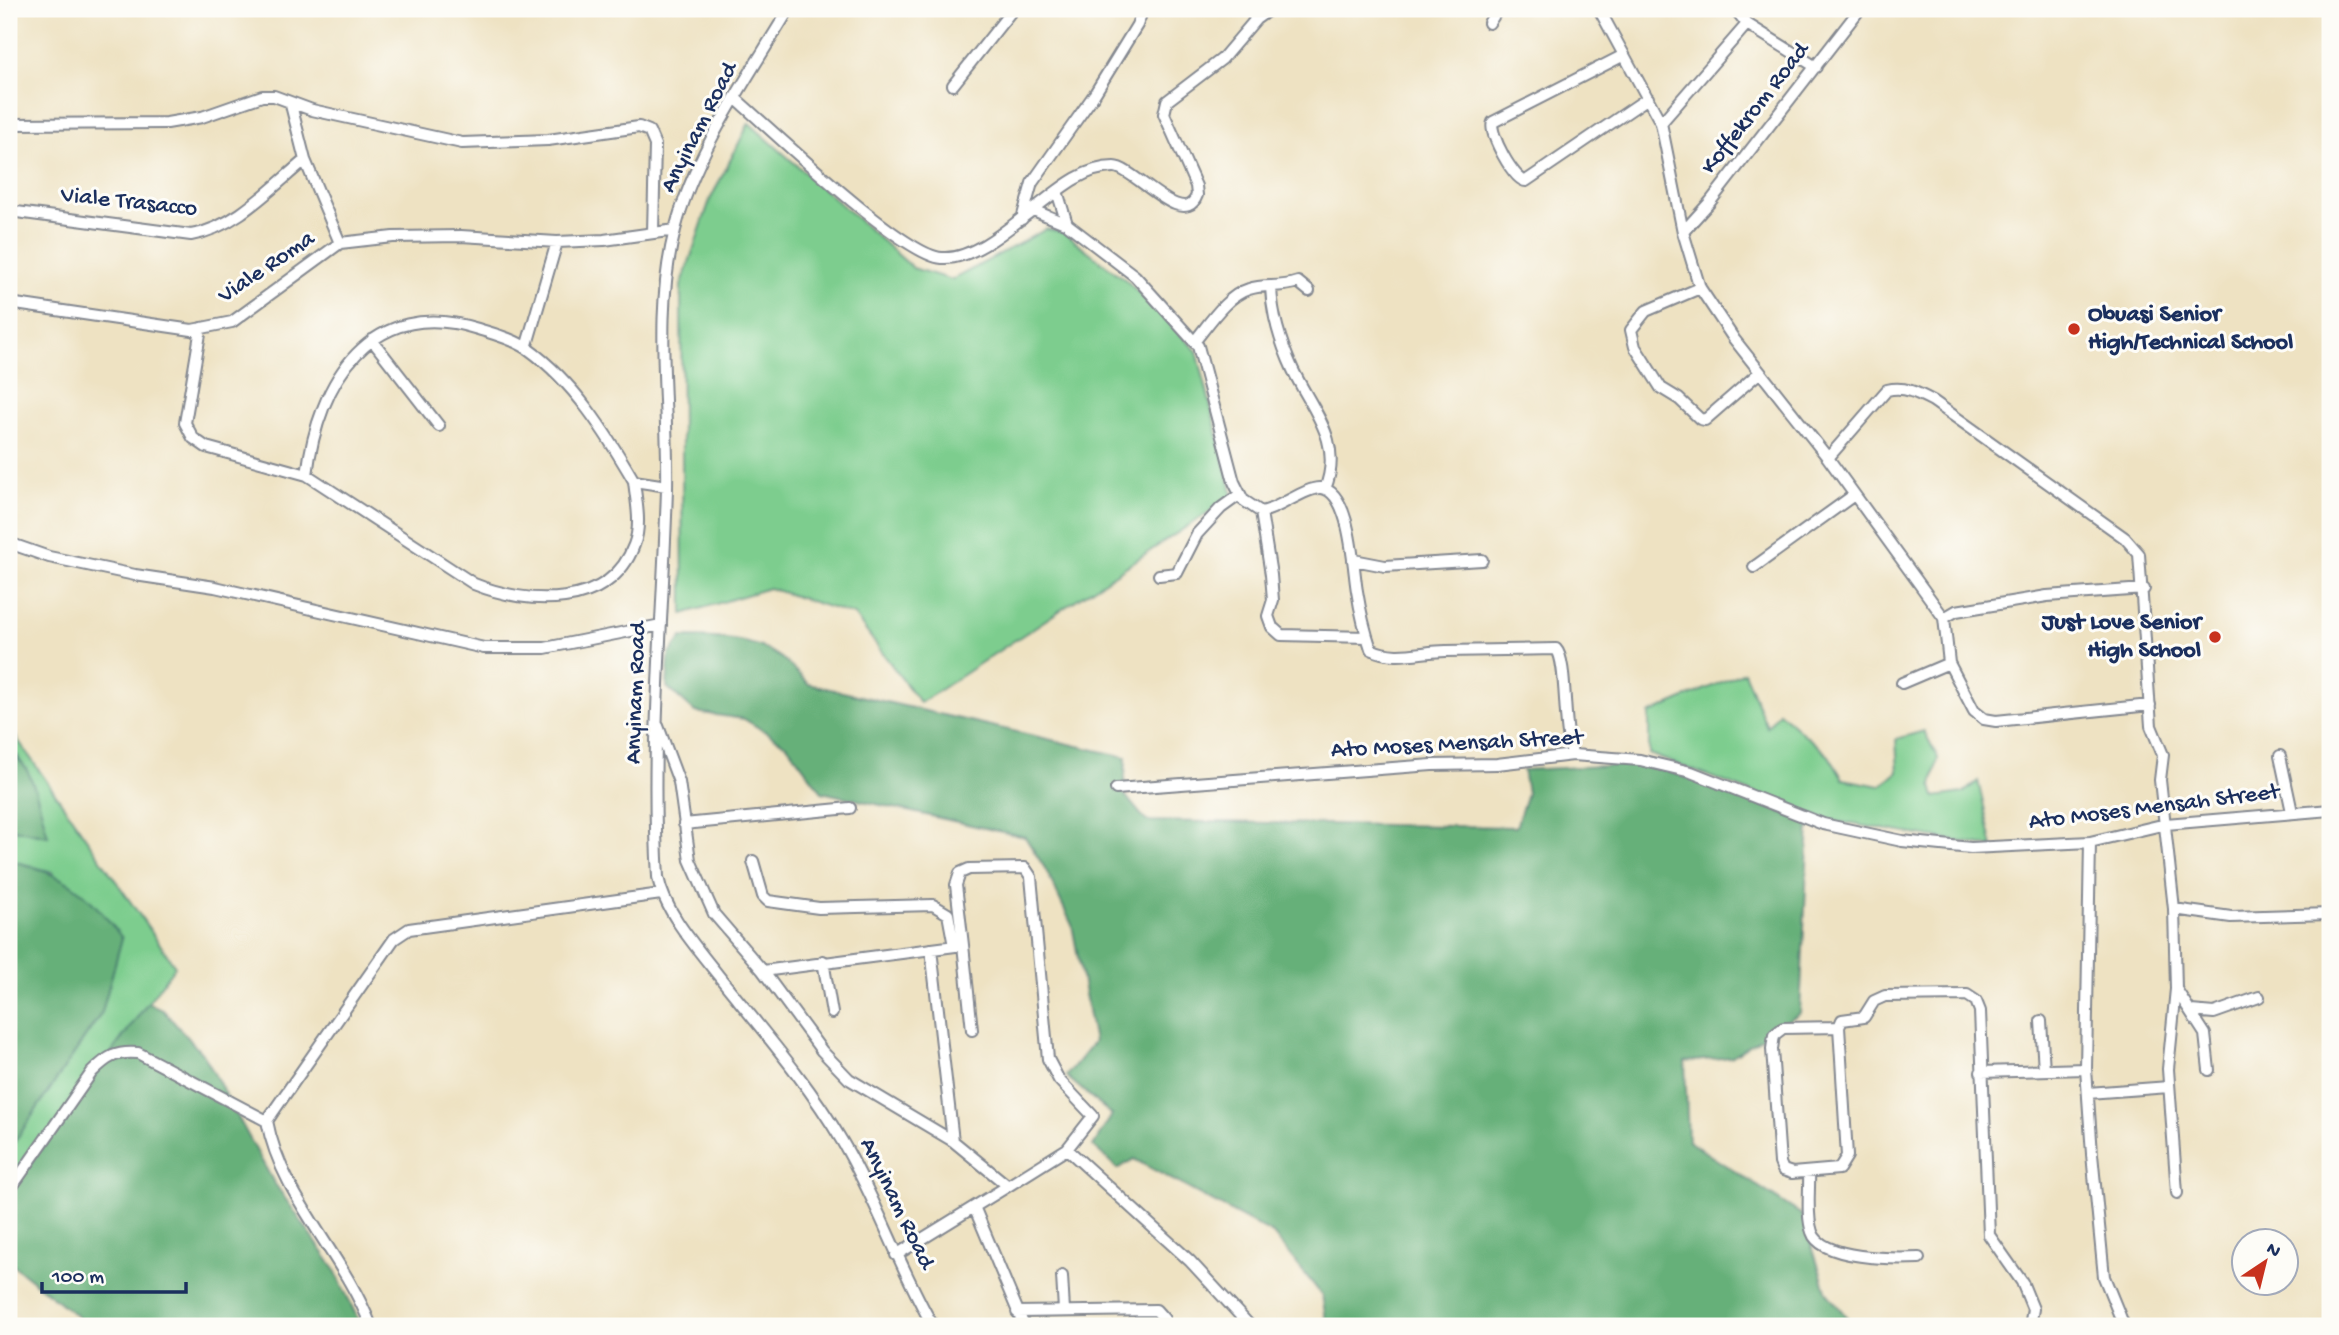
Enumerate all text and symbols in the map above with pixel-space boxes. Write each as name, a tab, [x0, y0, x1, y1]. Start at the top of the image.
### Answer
street label: Koffekrom Road	[1695, 36, 1818, 181]
street label: Anyinam Road	[655, 56, 746, 198]
street label: Viale Trasacco	[58, 181, 199, 225]
street label: Viale Roma	[212, 225, 322, 312]
place label: Obuasi Senior High/Technical School	[2088, 301, 2293, 358]
marker: Obuasi Senior High/Technical School	[2066, 321, 2082, 337]
place label: Just Love Senior High School	[2041, 609, 2203, 666]
street label: Anyinam Road	[620, 619, 654, 765]
marker: Just Love Senior High School	[2207, 629, 2223, 645]
street label: Ato Moses Mensah Street	[1330, 724, 1586, 766]
street label: Ato Moses Mensah Street	[2027, 778, 2283, 838]
street label: Anyinam Road	[852, 1134, 941, 1276]
north arrow	[2230, 1226, 2300, 1296]
text: N	[2261, 1238, 2284, 1264]
scale bar	[42, 1251, 186, 1295]
text: 100 m	[51, 1266, 104, 1291]

